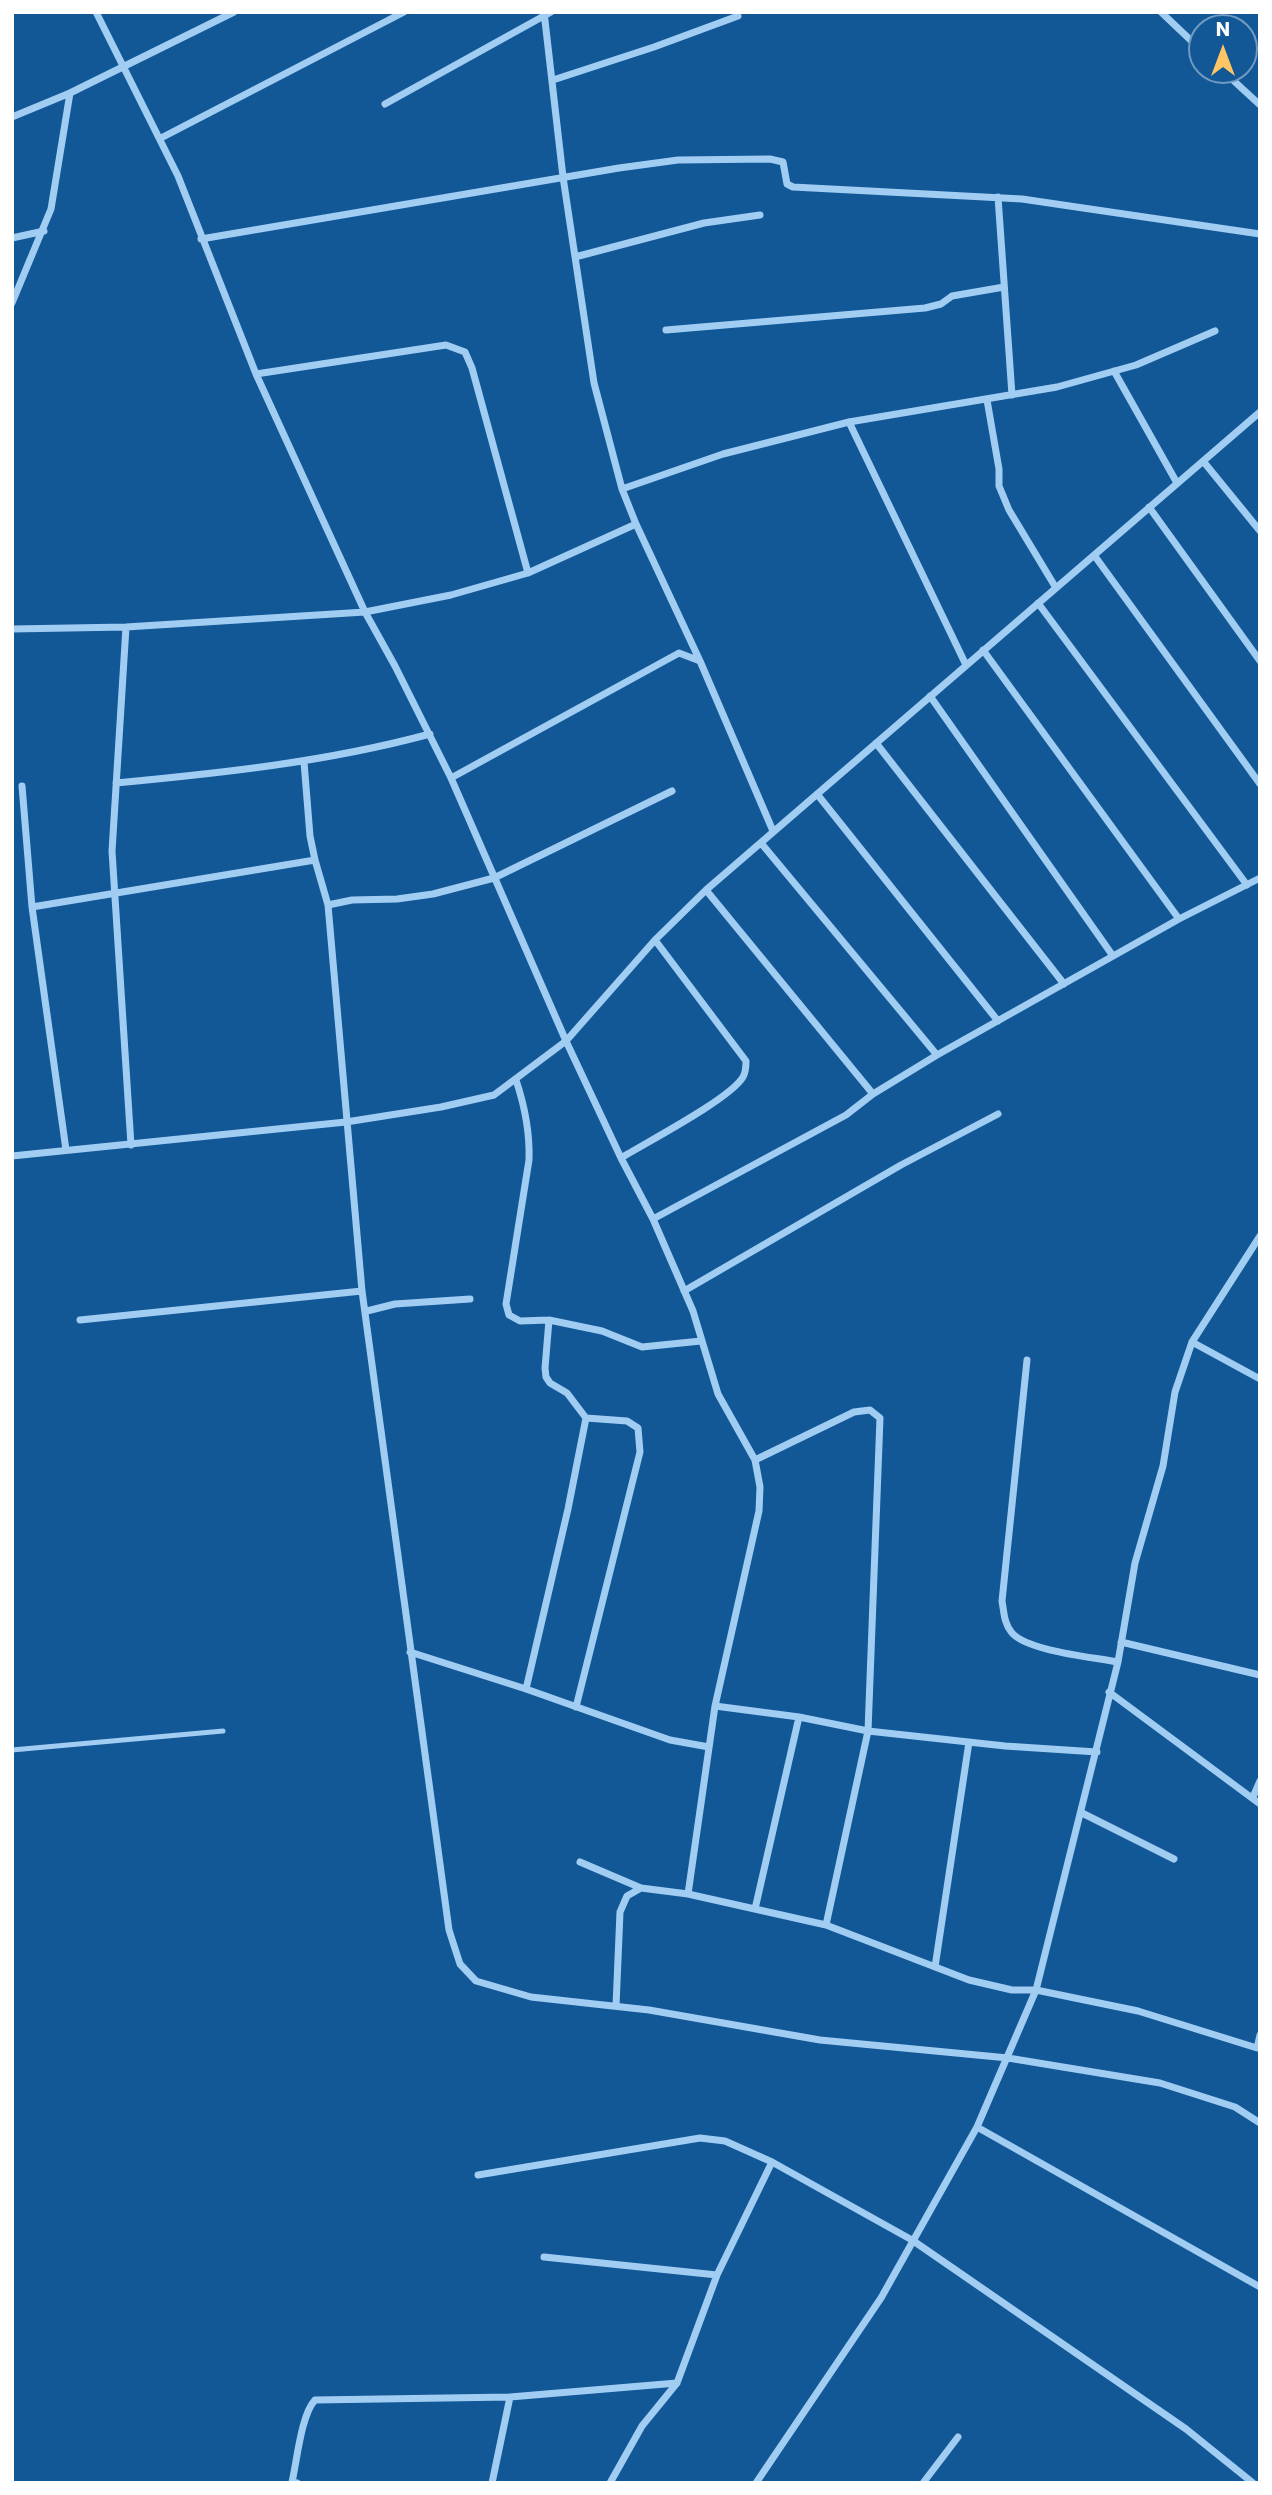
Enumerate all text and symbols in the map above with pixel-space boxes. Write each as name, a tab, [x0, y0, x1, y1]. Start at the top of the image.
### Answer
north arrow	[1188, 14, 1258, 84]
text: N	[1216, 16, 1230, 43]

